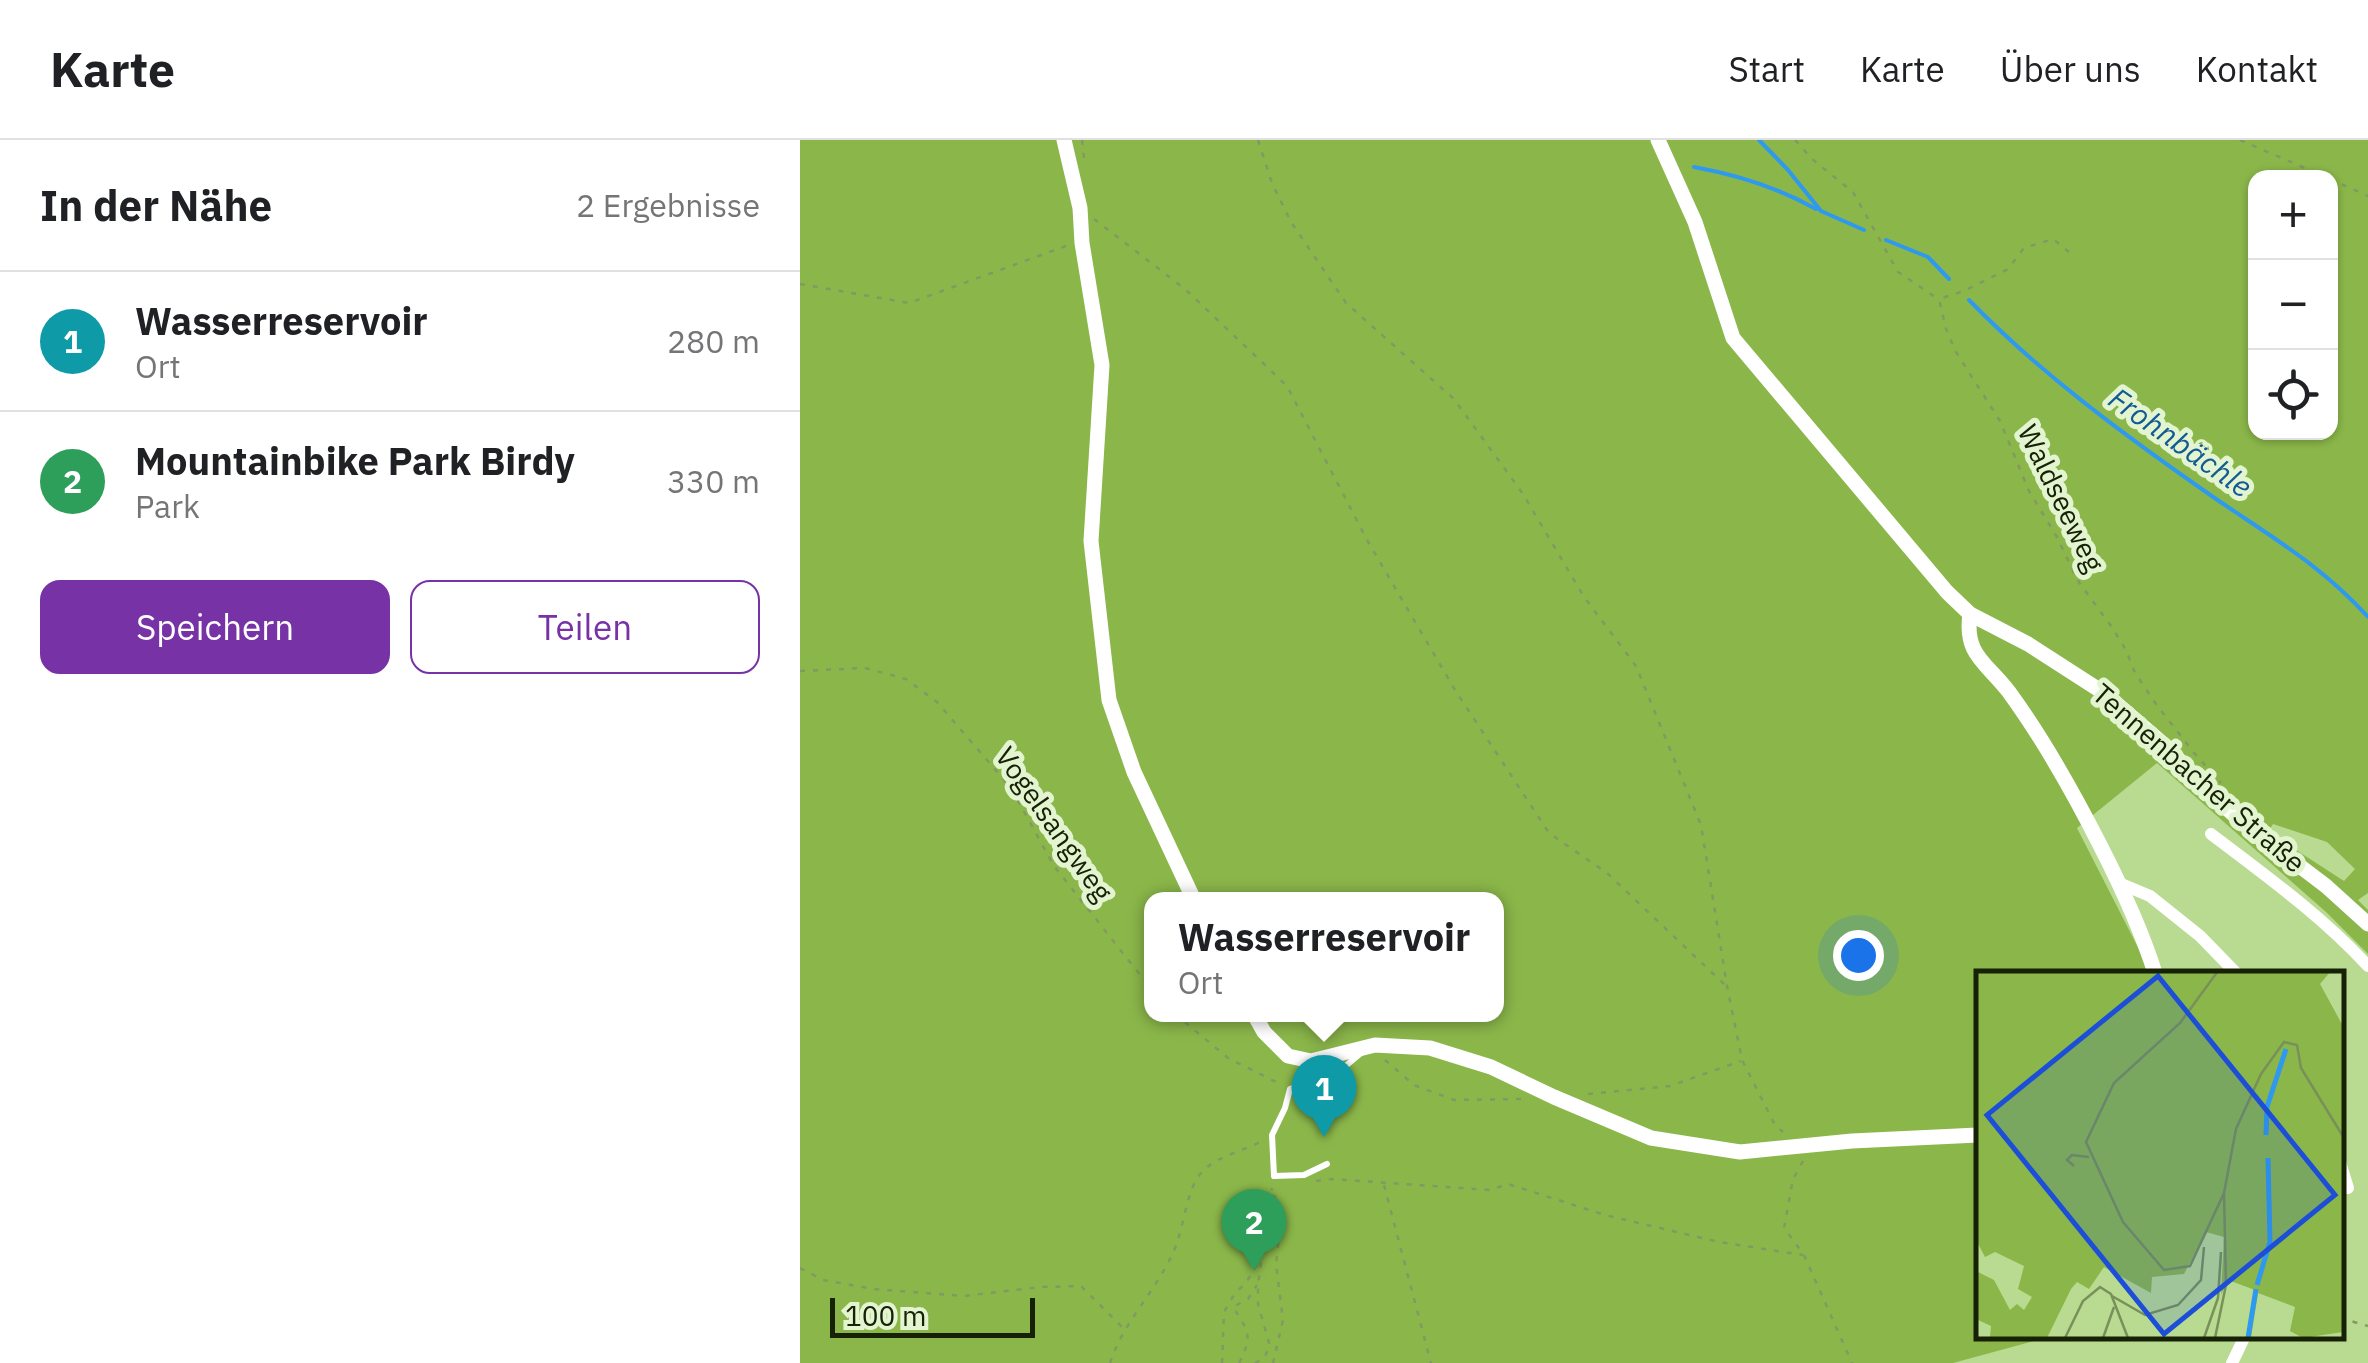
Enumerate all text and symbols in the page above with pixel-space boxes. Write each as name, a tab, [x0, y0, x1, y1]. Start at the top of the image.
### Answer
text: Karte	[50, 38, 175, 100]
text: Start	[1728, 46, 1805, 92]
text: Karte	[1860, 46, 1945, 92]
text: Über uns	[2000, 46, 2141, 92]
text: Kontakt	[2196, 46, 2318, 92]
map controls	[2248, 170, 2338, 440]
button: +	[2248, 170, 2338, 260]
text: In der Nähe	[40, 178, 272, 233]
text: 2 Ergebnisse	[576, 184, 760, 226]
button: −	[2248, 260, 2338, 350]
text: Wasserreservoir	[135, 296, 428, 345]
text: 1	[63, 320, 82, 362]
text: 280 m	[667, 320, 760, 362]
text: Ort	[135, 345, 181, 387]
button: locate	[2248, 350, 2338, 440]
water label: Frohnbächle	[2102, 378, 2260, 505]
street label: Waldseeweg	[2010, 418, 2113, 578]
text: Mountainbike Park Birdy	[135, 436, 575, 485]
text: 2	[63, 460, 82, 502]
text: 330 m	[667, 460, 760, 502]
text: Park	[135, 485, 200, 527]
button: Speichern	[40, 580, 390, 674]
button: Teilen	[410, 580, 760, 674]
street label: Tennenbacher Straße	[2085, 675, 2314, 880]
street label: Vogelsangweg	[988, 739, 1121, 908]
popup	[1144, 892, 1504, 1022]
text: Wasserreservoir	[1178, 912, 1470, 961]
your location	[1833, 930, 1884, 981]
text: Ort	[1178, 961, 1223, 1003]
inset map	[1976, 971, 2343, 1338]
pin: 1	[1292, 1054, 1356, 1137]
pin: 2	[1222, 1188, 1286, 1271]
scale bar	[830, 1293, 1035, 1338]
text: 100 m	[845, 1297, 926, 1334]

